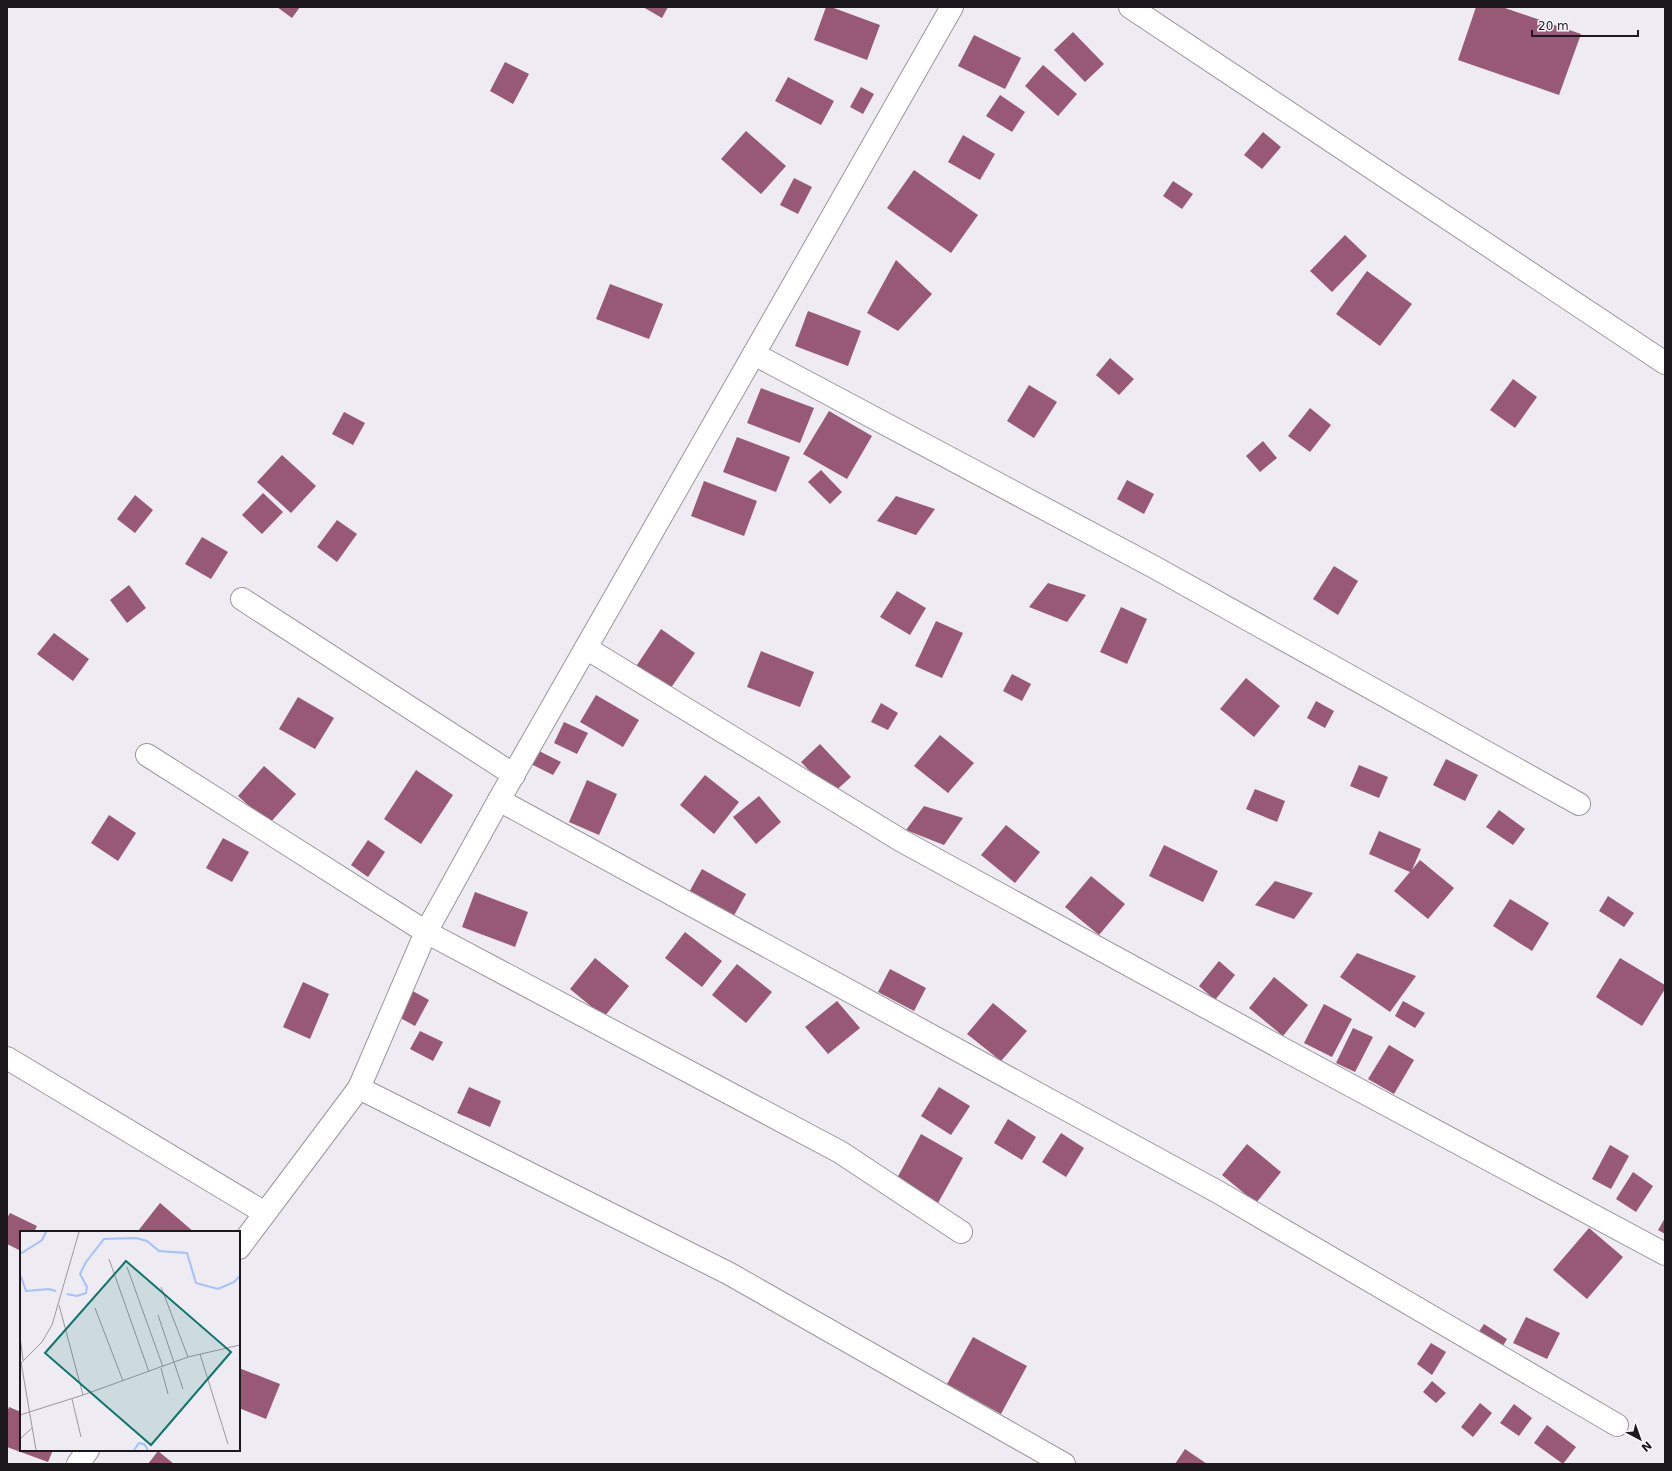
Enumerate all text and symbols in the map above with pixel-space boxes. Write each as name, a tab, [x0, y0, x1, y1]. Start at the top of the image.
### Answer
scale bar	[1532, 12, 1638, 38]
text: 20 m	[1538, 19, 1569, 33]
inset map	[20, 1231, 240, 1451]
north arrow	[1620, 1419, 1660, 1459]
text: N	[1638, 1438, 1654, 1454]

